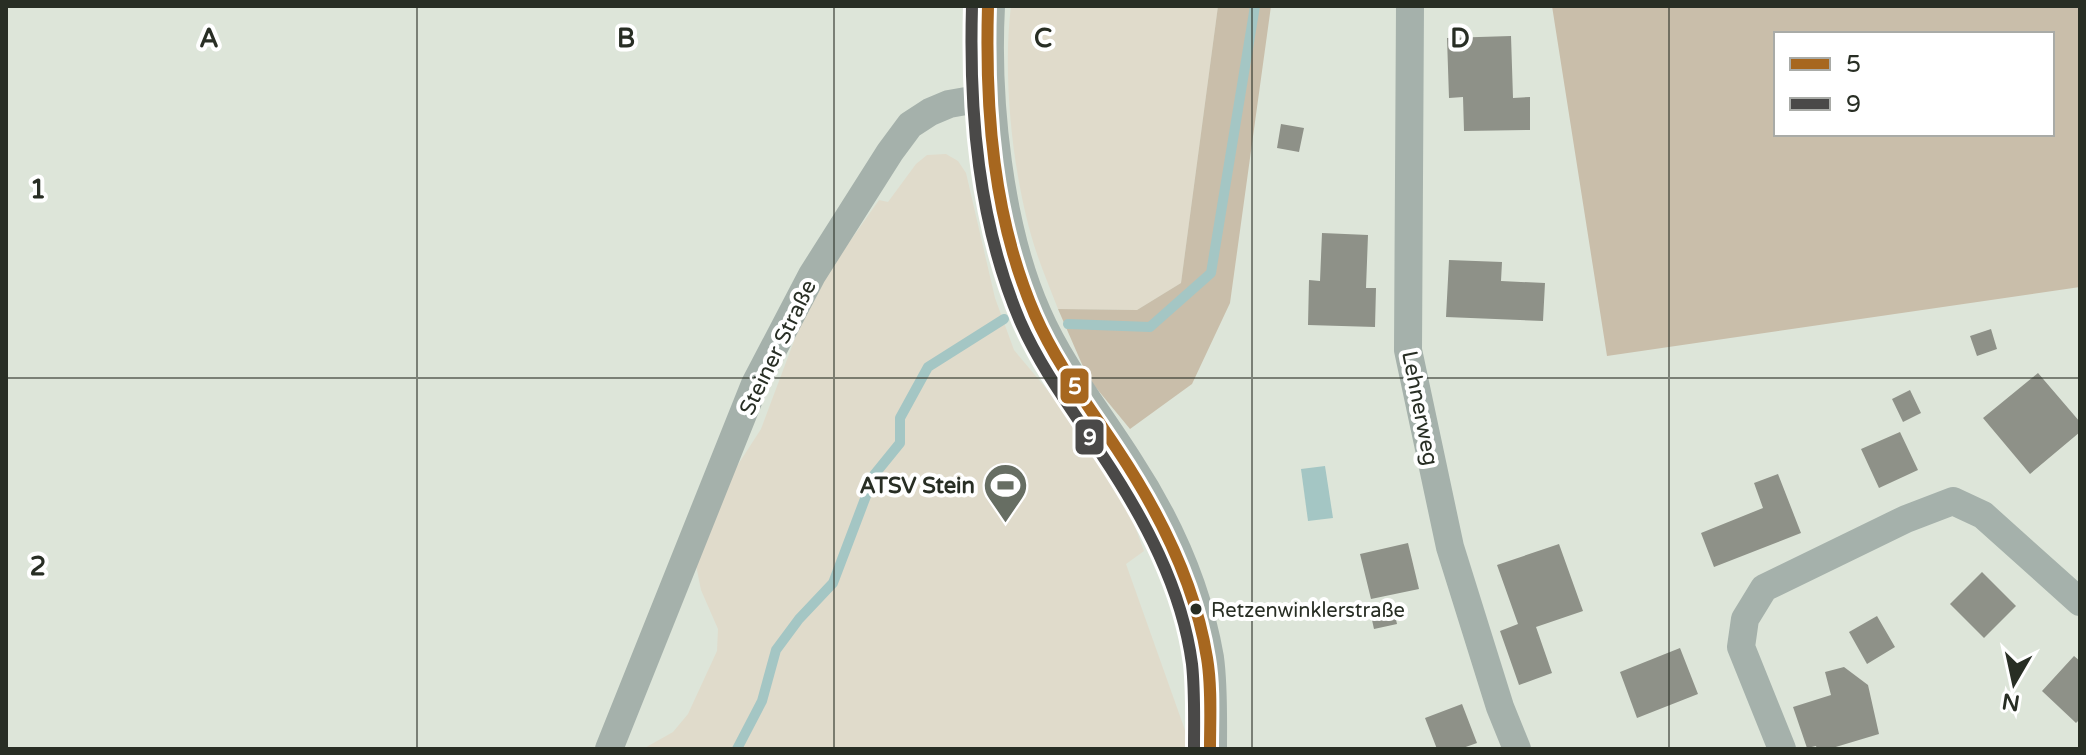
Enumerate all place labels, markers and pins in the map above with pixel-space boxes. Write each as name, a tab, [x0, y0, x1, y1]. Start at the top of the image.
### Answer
sports icon: ATSV Stein	[982, 461, 1030, 524]
place label: ATSV Stein	[859, 473, 975, 499]
place label: Retzenwinklerstraße	[1211, 599, 1405, 623]
marker: Retzenwinklerstraße	[1188, 601, 1204, 617]

